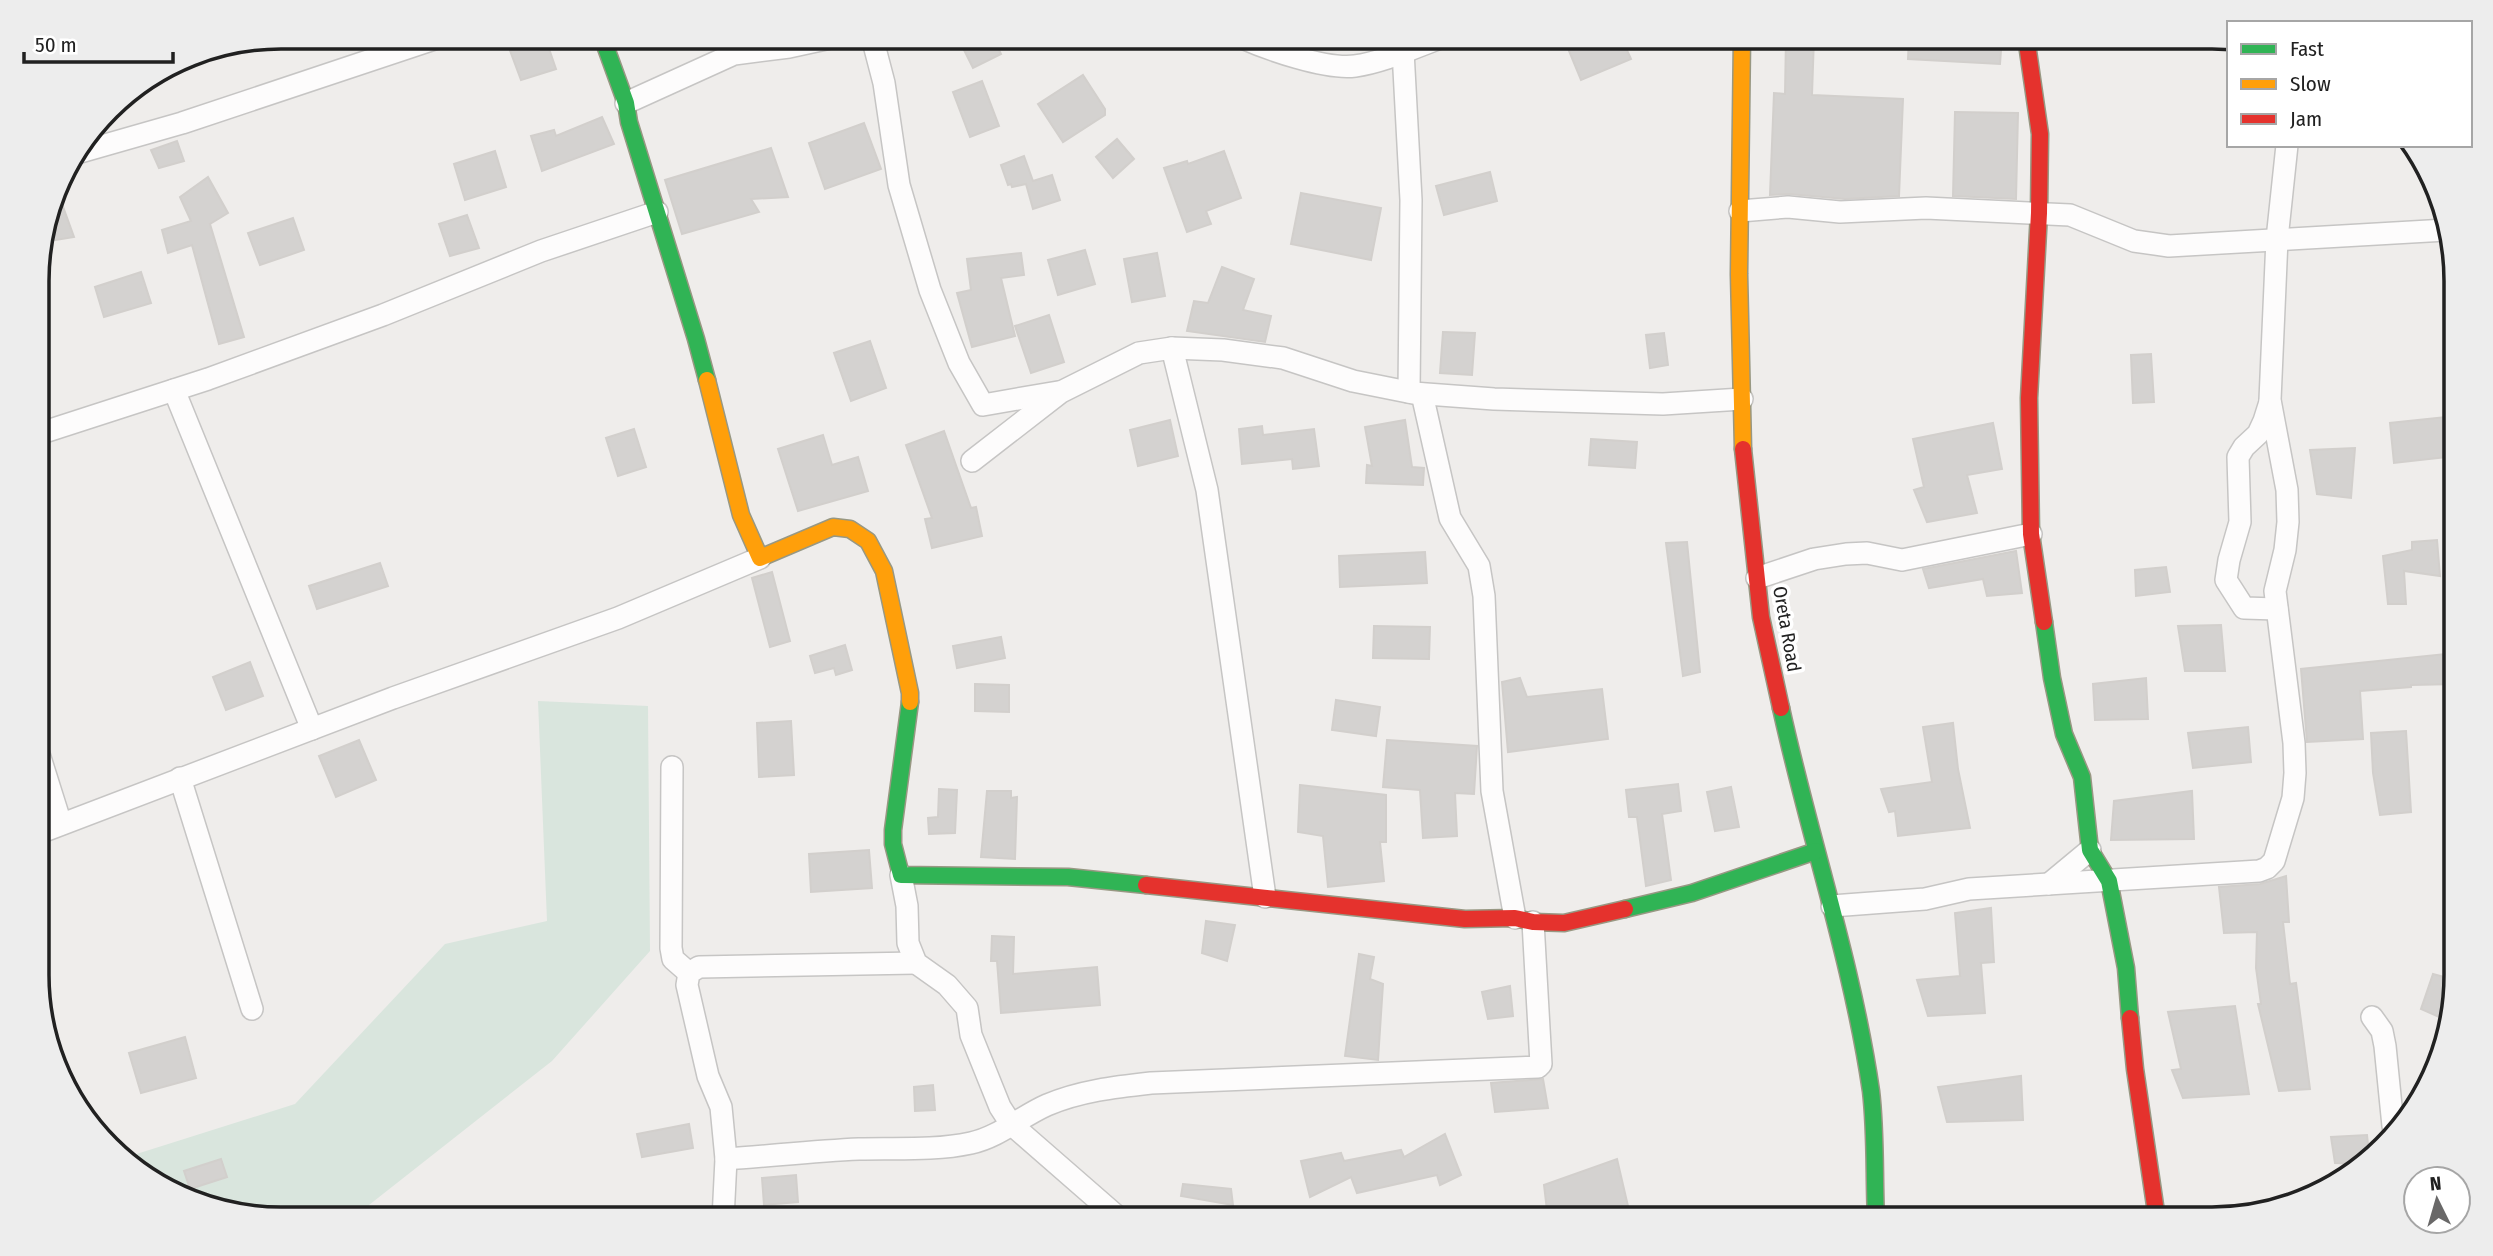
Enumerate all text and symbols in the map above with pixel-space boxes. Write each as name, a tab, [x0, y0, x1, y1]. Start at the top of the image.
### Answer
scale bar	[24, 21, 173, 65]
legend	[2227, 21, 2472, 147]
text: 50 m	[35, 32, 77, 58]
text: Fast	[2290, 36, 2324, 62]
text: Slow	[2290, 71, 2331, 97]
text: Jam	[2290, 106, 2322, 132]
street label: Oreta Road	[1768, 584, 1806, 674]
north arrow	[2402, 1165, 2472, 1235]
text: N	[2429, 1172, 2442, 1196]

